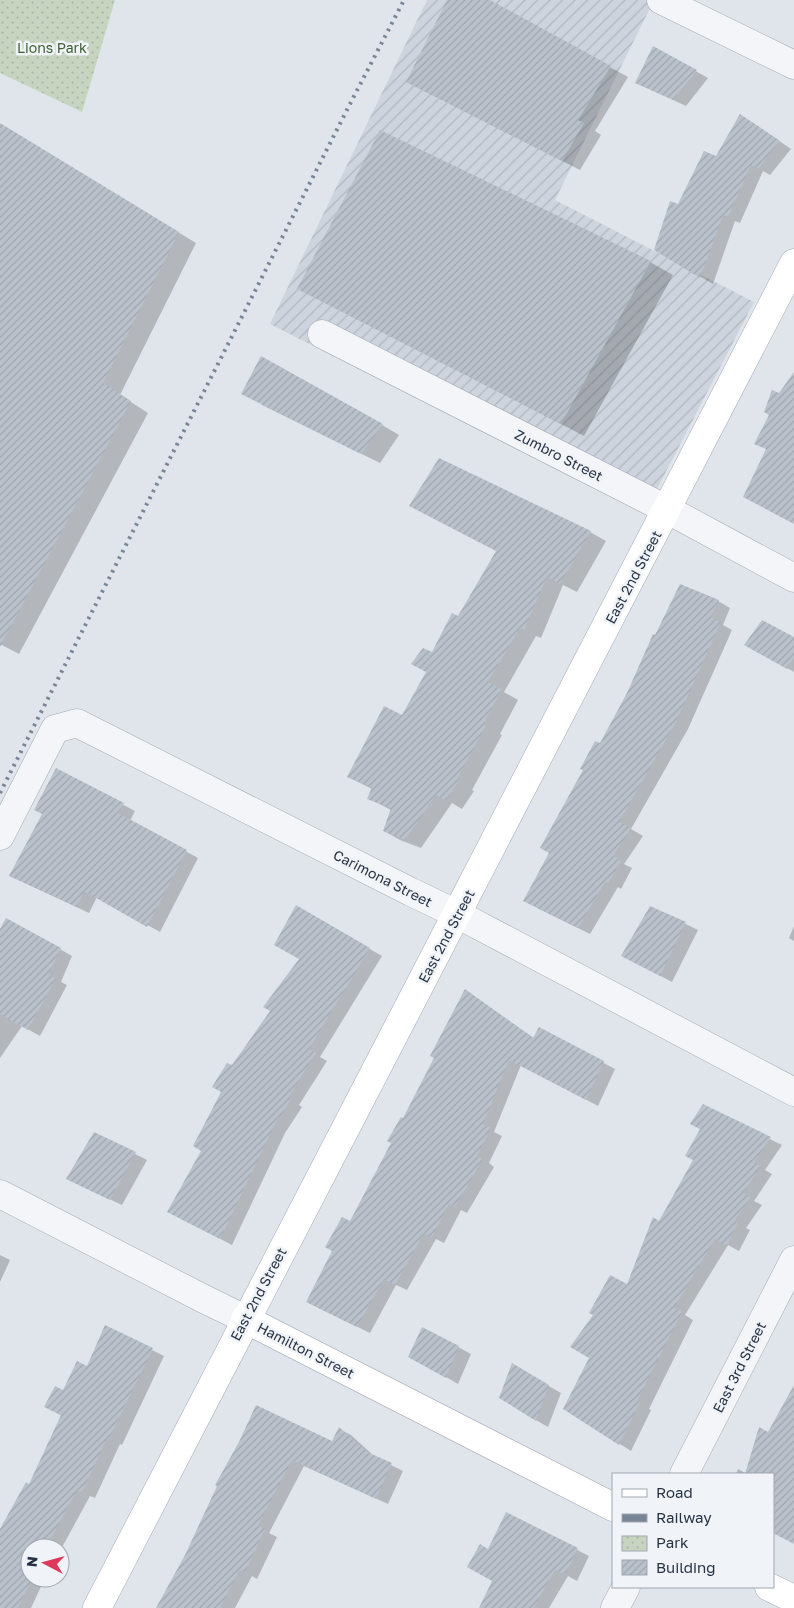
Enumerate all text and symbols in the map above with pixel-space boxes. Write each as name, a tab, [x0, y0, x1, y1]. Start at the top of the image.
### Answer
park label: Lions Park	[17, 39, 87, 56]
street label: Zumbro Street	[512, 426, 606, 484]
street label: East 2nd Street	[601, 527, 665, 627]
street label: Carimona Street	[331, 846, 435, 910]
street label: East 2nd Street	[414, 886, 478, 986]
street label: East 2nd Street	[226, 1244, 290, 1344]
street label: Hamilton Street	[255, 1318, 357, 1382]
street label: East 3rd Street	[709, 1319, 769, 1415]
legend	[612, 1473, 774, 1588]
text: Road	[656, 1483, 693, 1501]
text: Railway	[656, 1508, 712, 1526]
text: Park	[656, 1533, 689, 1551]
north arrow	[20, 1538, 70, 1588]
text: N	[23, 1555, 41, 1568]
text: Building	[656, 1558, 716, 1576]

